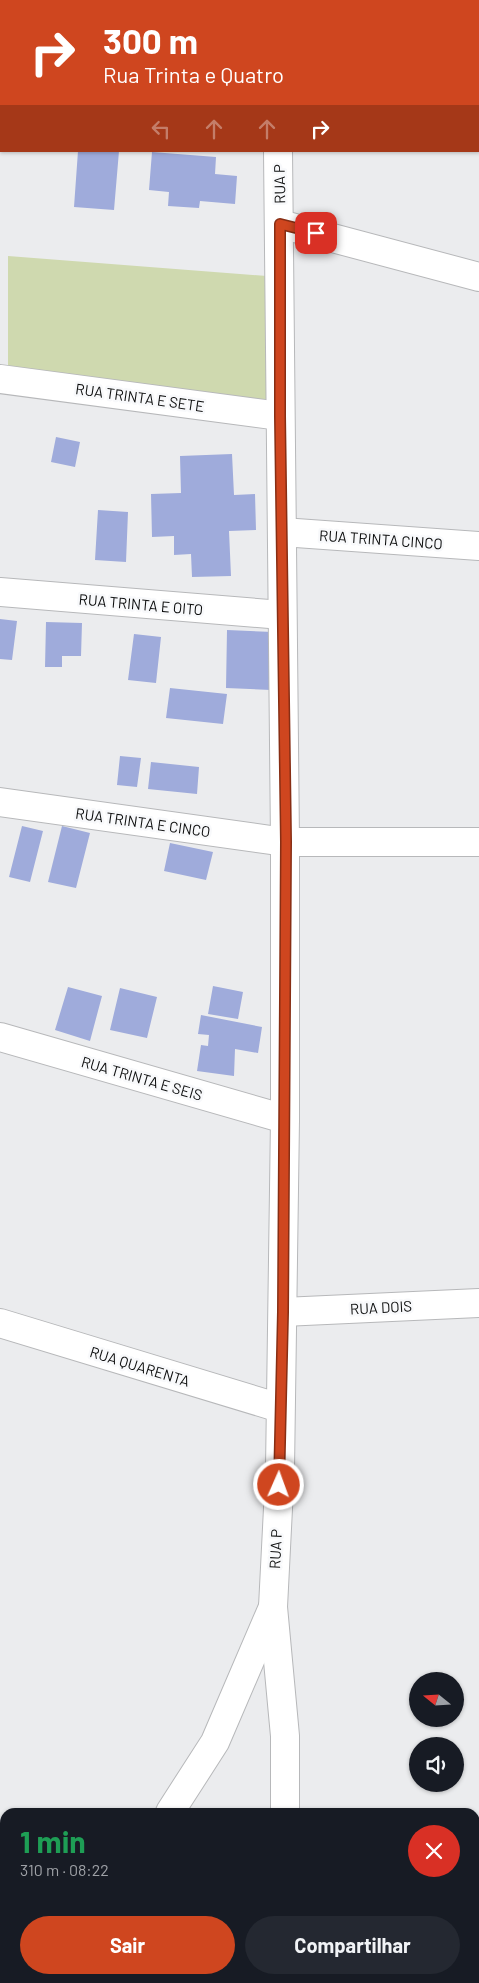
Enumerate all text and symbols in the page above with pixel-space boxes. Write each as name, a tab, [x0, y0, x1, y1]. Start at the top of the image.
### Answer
text: 300 m	[103, 19, 198, 61]
icon: right	[20, 20, 85, 85]
text: Rua Trinta e Quatro	[103, 61, 284, 87]
icon: left	[147, 115, 175, 143]
icon: ahead	[200, 115, 228, 143]
icon: ahead	[253, 115, 281, 143]
icon: right	[306, 115, 334, 143]
street label: RUA P	[270, 164, 288, 204]
pin	[295, 212, 337, 254]
icon: arrive	[302, 219, 330, 247]
street label: RUA TRINTA E SETE	[74, 379, 206, 415]
street label: RUA TRINTA CINCO	[319, 526, 443, 552]
street label: RUA TRINTA E OITO	[78, 590, 204, 618]
street label: RUA TRINTA E CINCO	[74, 804, 212, 840]
street label: RUA TRINTA E SEIS	[79, 1052, 205, 1104]
street label: RUA DOIS	[350, 1296, 412, 1318]
street label: RUA QUARENTA	[88, 1342, 192, 1390]
position arrow	[252, 1458, 304, 1510]
street label: RUA P	[265, 1529, 285, 1569]
north arrow	[409, 1672, 464, 1728]
map controls	[409, 1672, 464, 1792]
button: sound	[409, 1737, 464, 1792]
text: 1 min	[20, 1823, 86, 1859]
button: close	[408, 1825, 460, 1877]
text: 310 m · 08:22	[20, 1860, 109, 1879]
button: Sair	[20, 1916, 235, 1974]
button: Compartilhar	[245, 1916, 460, 1974]

